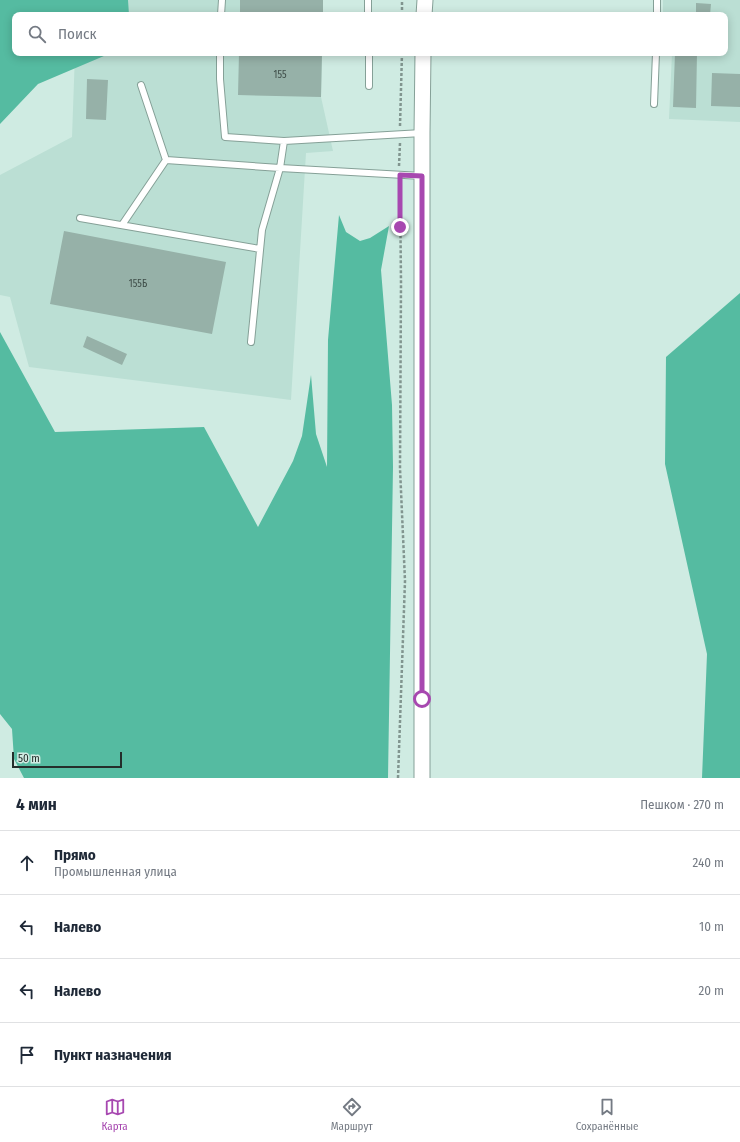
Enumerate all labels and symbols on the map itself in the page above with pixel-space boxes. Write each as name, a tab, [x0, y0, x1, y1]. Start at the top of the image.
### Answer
house number: 155	[273, 69, 287, 81]
route end	[391, 218, 409, 236]
house number: 155Б	[129, 278, 147, 290]
route start	[413, 690, 431, 708]
scale bar	[12, 750, 122, 769]

